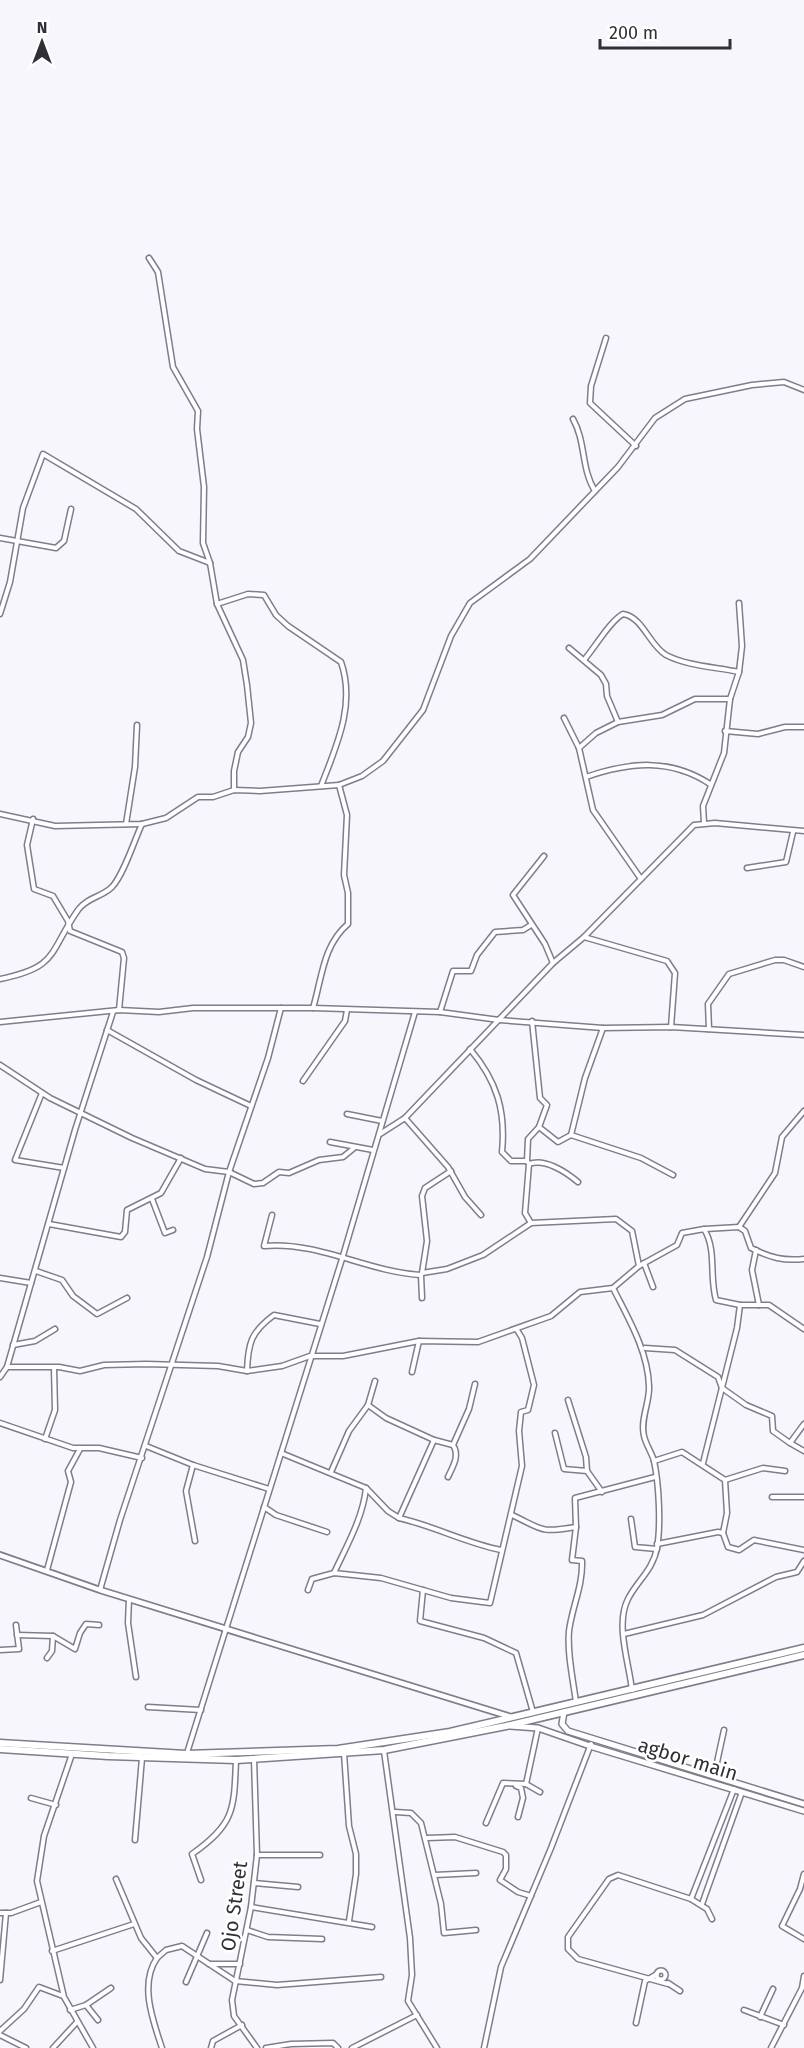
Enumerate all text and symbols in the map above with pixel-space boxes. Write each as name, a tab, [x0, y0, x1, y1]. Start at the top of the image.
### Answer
north arrow	[12, 12, 72, 72]
scale bar	[600, 12, 730, 50]
text: N	[37, 18, 47, 37]
text: 200 m	[609, 22, 658, 44]
street label: agbor main	[635, 1732, 741, 1786]
street label: Ojo Street	[216, 1859, 252, 1953]

